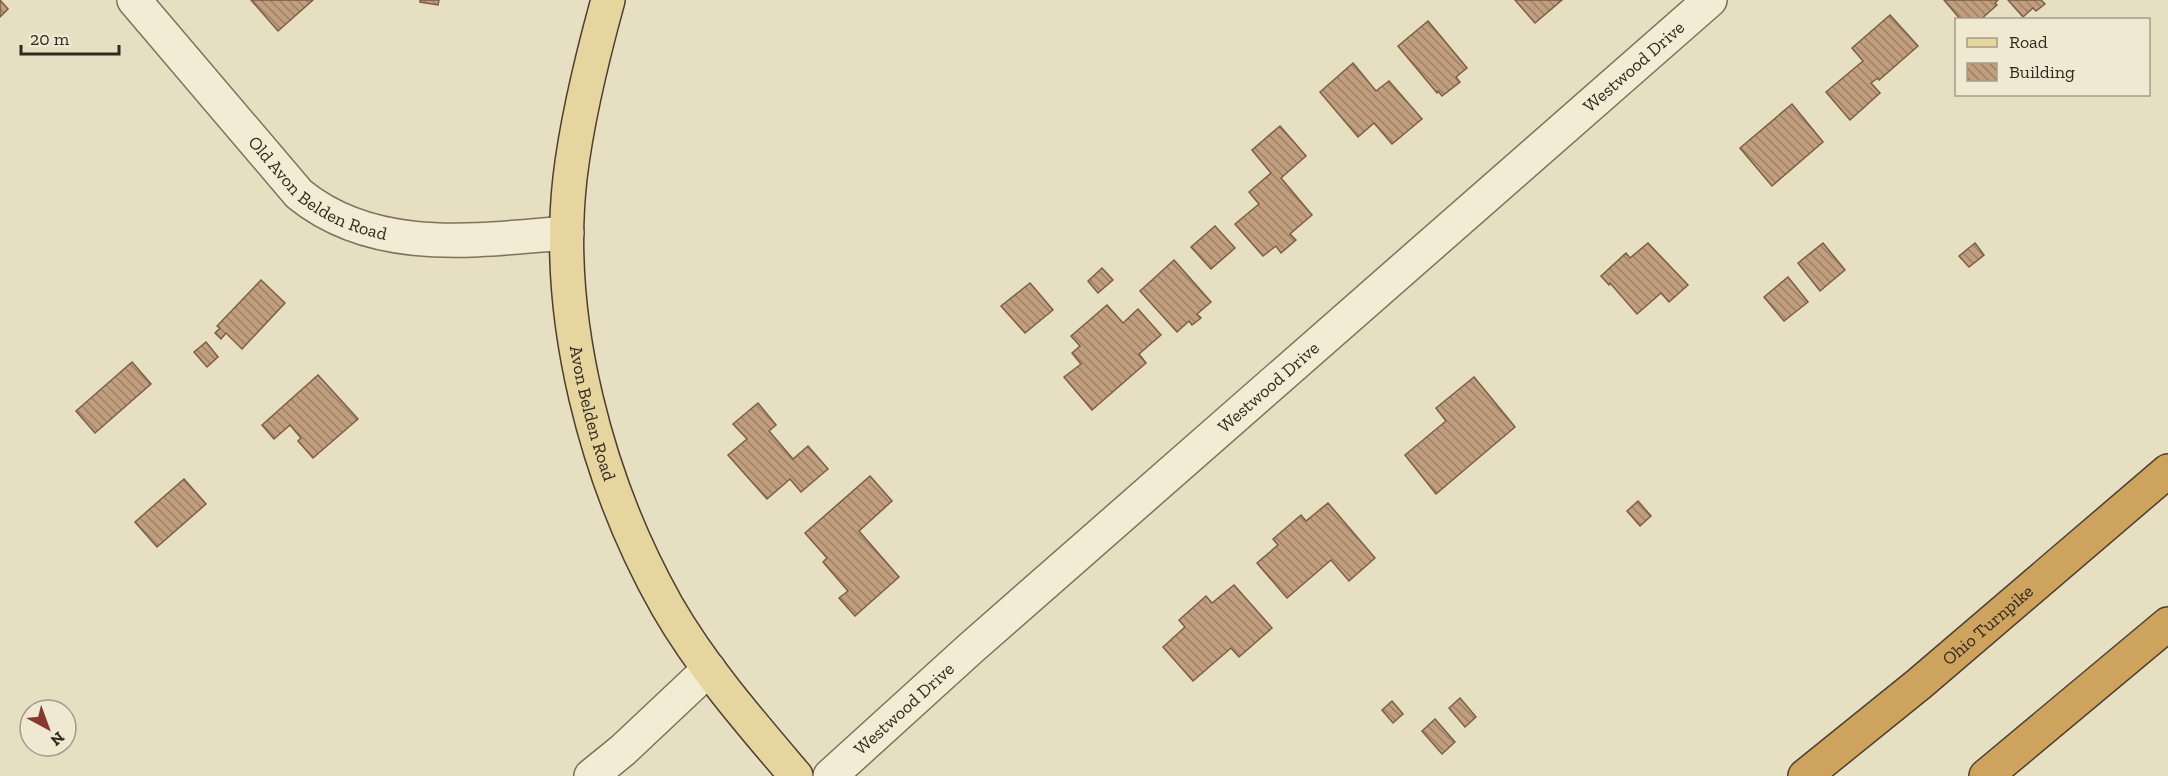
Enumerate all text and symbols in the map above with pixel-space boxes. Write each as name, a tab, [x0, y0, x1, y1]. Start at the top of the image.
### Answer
street label: Westwood Drive	[1579, 16, 1689, 117]
scale bar	[21, 18, 118, 56]
legend	[1955, 18, 2150, 96]
text: 20 m	[30, 28, 70, 50]
text: Road	[2009, 31, 2048, 53]
text: Building	[2009, 61, 2075, 83]
street label: Old Avon Belden Road	[243, 131, 389, 245]
street label: Westwood Drive	[1213, 337, 1324, 438]
street label: Avon Belden Road	[565, 344, 621, 484]
street label: Ohio Turnpike	[1938, 580, 2038, 670]
street label: Westwood Drive	[849, 658, 959, 760]
north arrow	[18, 698, 78, 758]
text: N	[47, 728, 68, 750]

